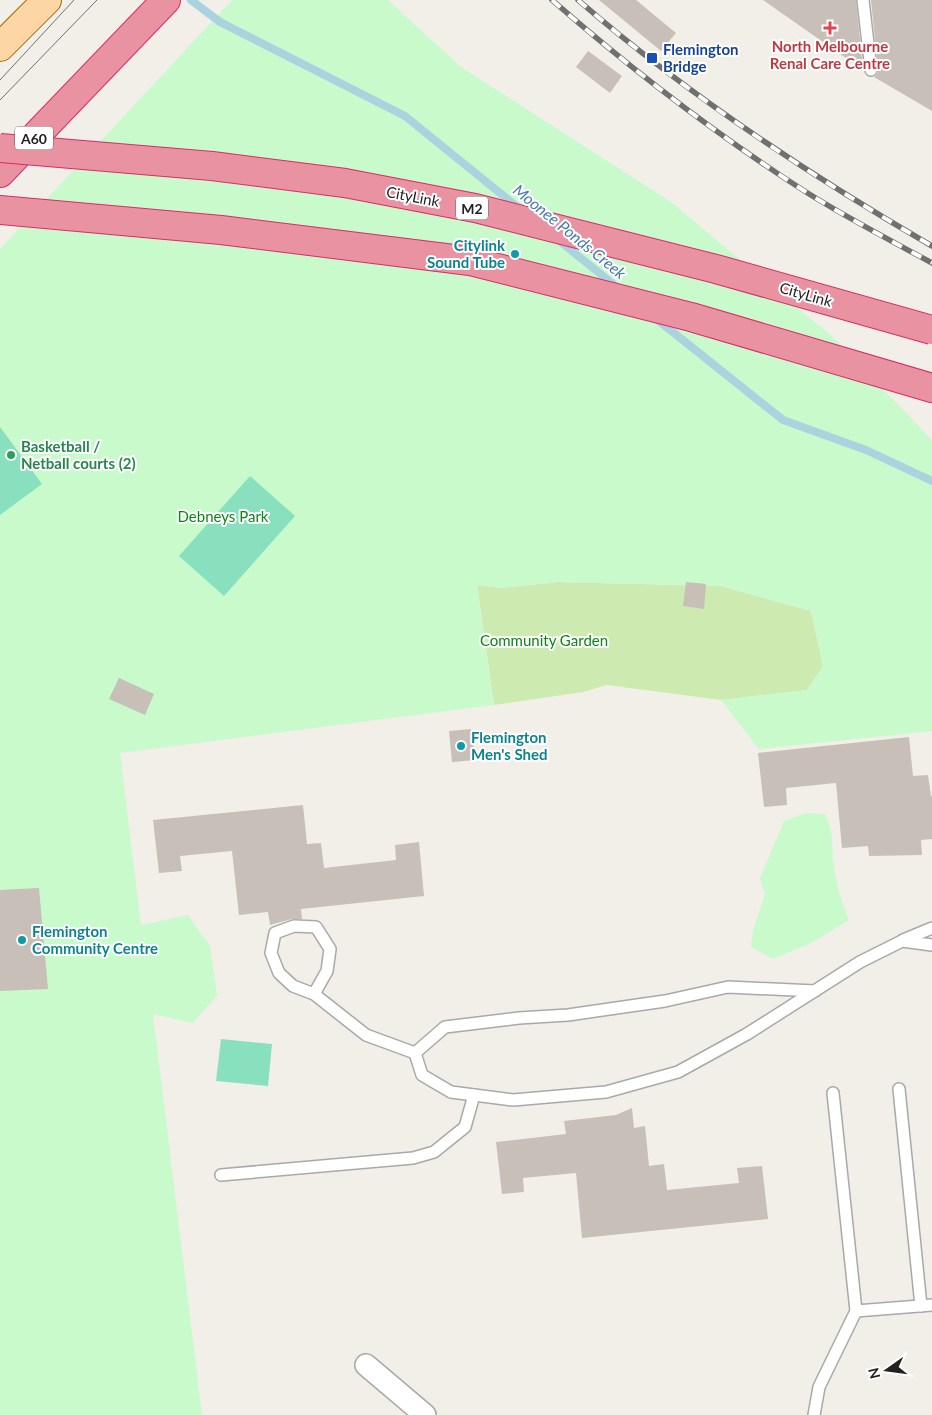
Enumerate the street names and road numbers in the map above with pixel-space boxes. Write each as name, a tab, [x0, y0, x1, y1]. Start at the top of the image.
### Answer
road number: A60	[15, 126, 53, 150]
street label: CityLink	[385, 182, 442, 210]
road number: M2	[456, 197, 488, 220]
street label: CityLink	[778, 278, 835, 310]

